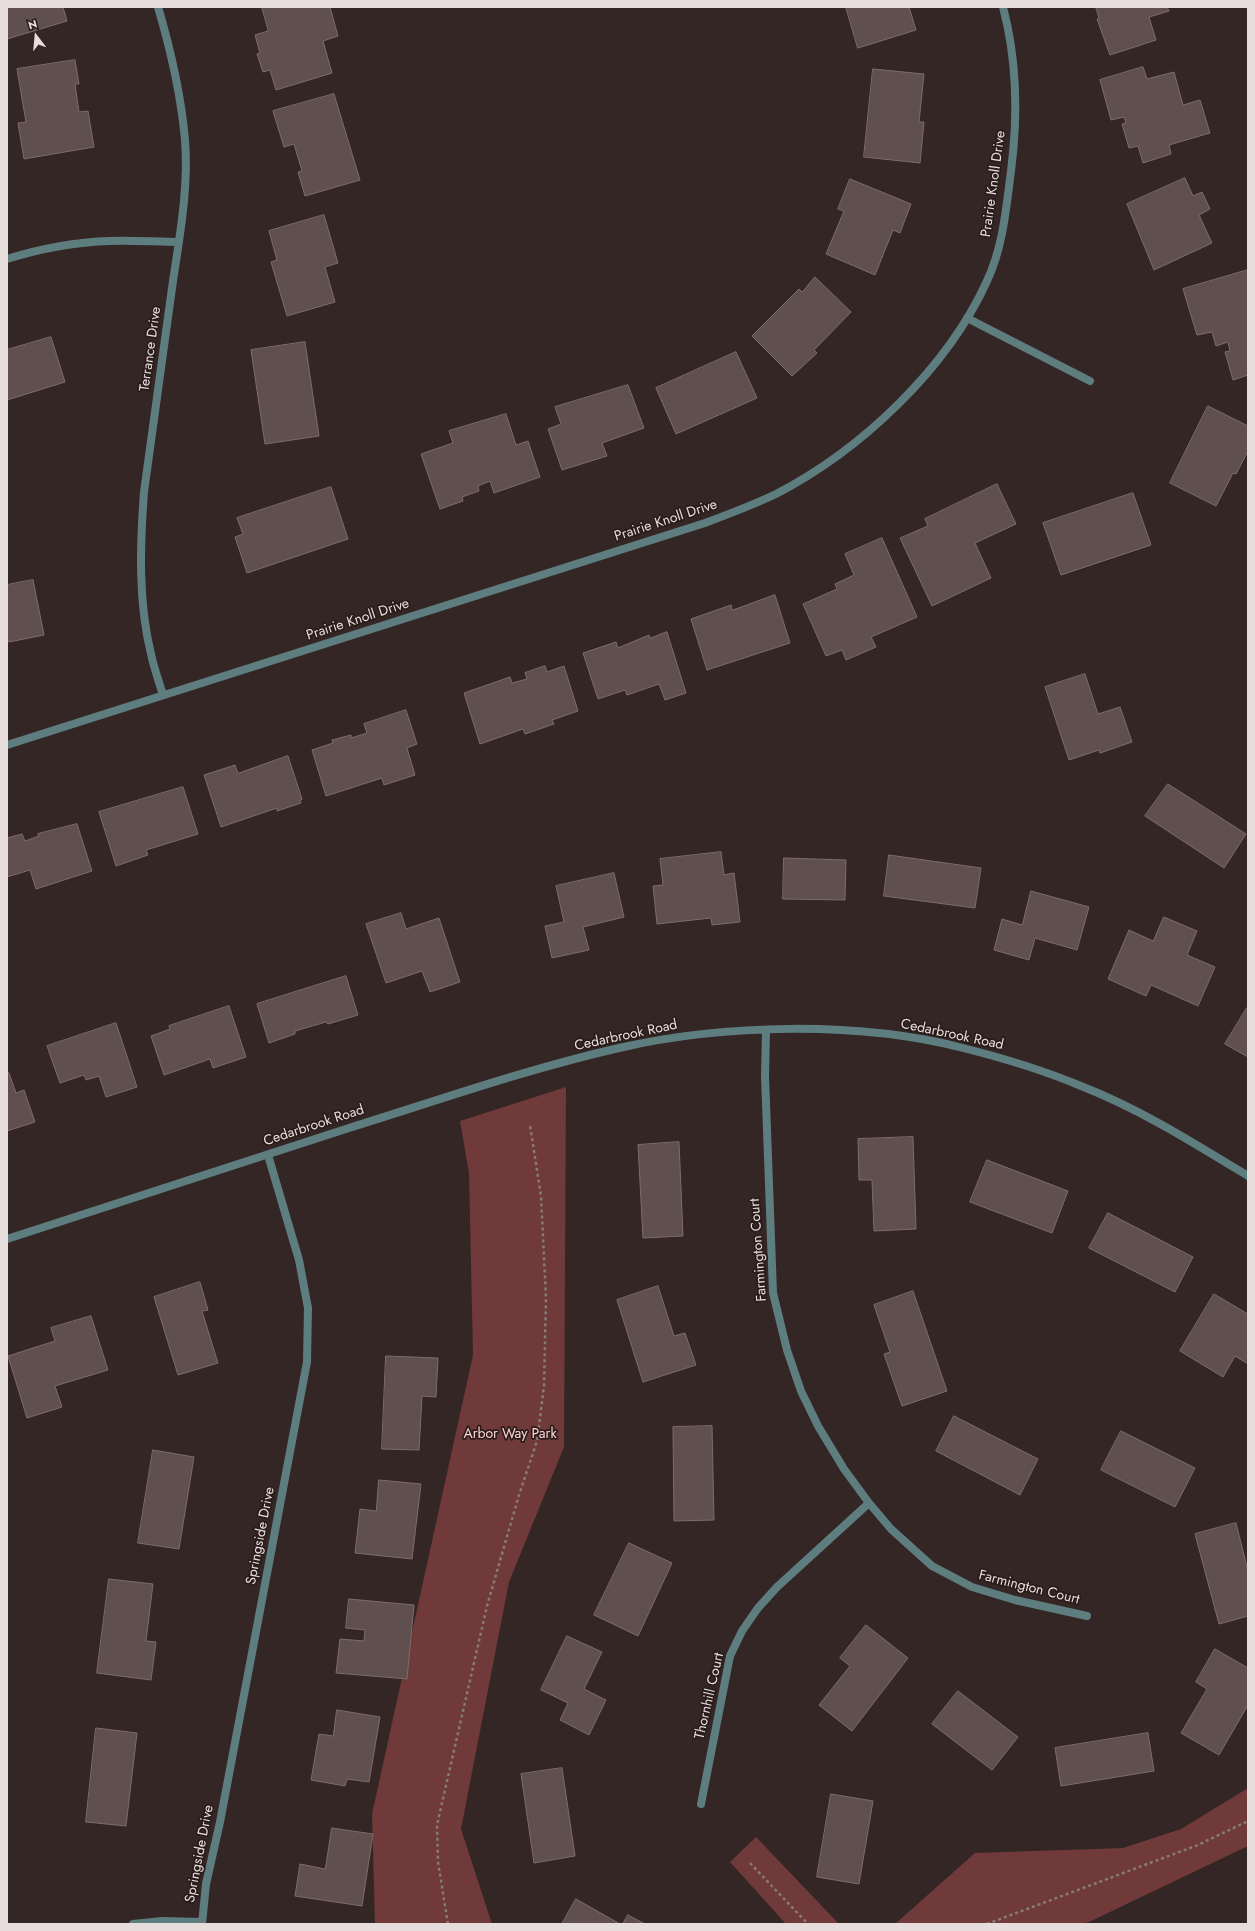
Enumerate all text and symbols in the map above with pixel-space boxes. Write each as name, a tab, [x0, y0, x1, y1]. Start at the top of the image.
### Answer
north arrow	[16, 16, 56, 56]
text: N	[26, 16, 39, 33]
street label: Prairie Knoll Drive	[978, 130, 1010, 238]
street label: Terrance Drive	[137, 306, 165, 392]
street label: Prairie Knoll Drive	[612, 496, 720, 546]
street label: Prairie Knoll Drive	[304, 595, 412, 645]
street label: Cedarbrook Road	[899, 1016, 1005, 1054]
street label: Cedarbrook Road	[573, 1017, 679, 1055]
street label: Cedarbrook Road	[262, 1102, 366, 1150]
street label: Farmington Court	[747, 1198, 771, 1302]
park label: Arbor Way Park	[463, 1427, 557, 1443]
street label: Springside Drive	[243, 1486, 279, 1586]
street label: Farmington Court	[977, 1567, 1081, 1609]
street label: Thornhill Court	[692, 1651, 728, 1741]
street label: Springside Drive	[182, 1804, 218, 1904]

